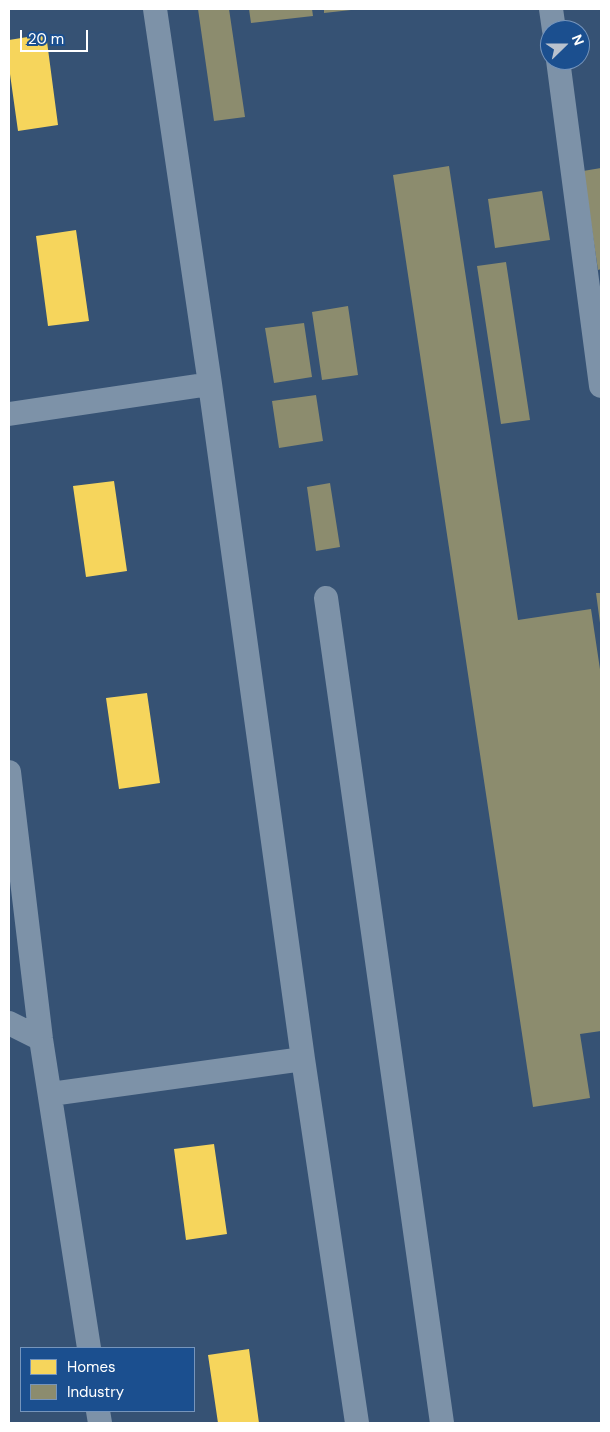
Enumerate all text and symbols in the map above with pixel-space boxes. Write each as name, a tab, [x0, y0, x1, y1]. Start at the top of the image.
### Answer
scale bar	[22, 20, 90, 52]
north arrow	[540, 20, 590, 70]
text: 20 m	[28, 29, 64, 49]
text: N	[568, 32, 588, 48]
legend	[20, 1347, 195, 1412]
text: Homes	[67, 1357, 116, 1377]
text: Industry	[67, 1382, 124, 1402]

